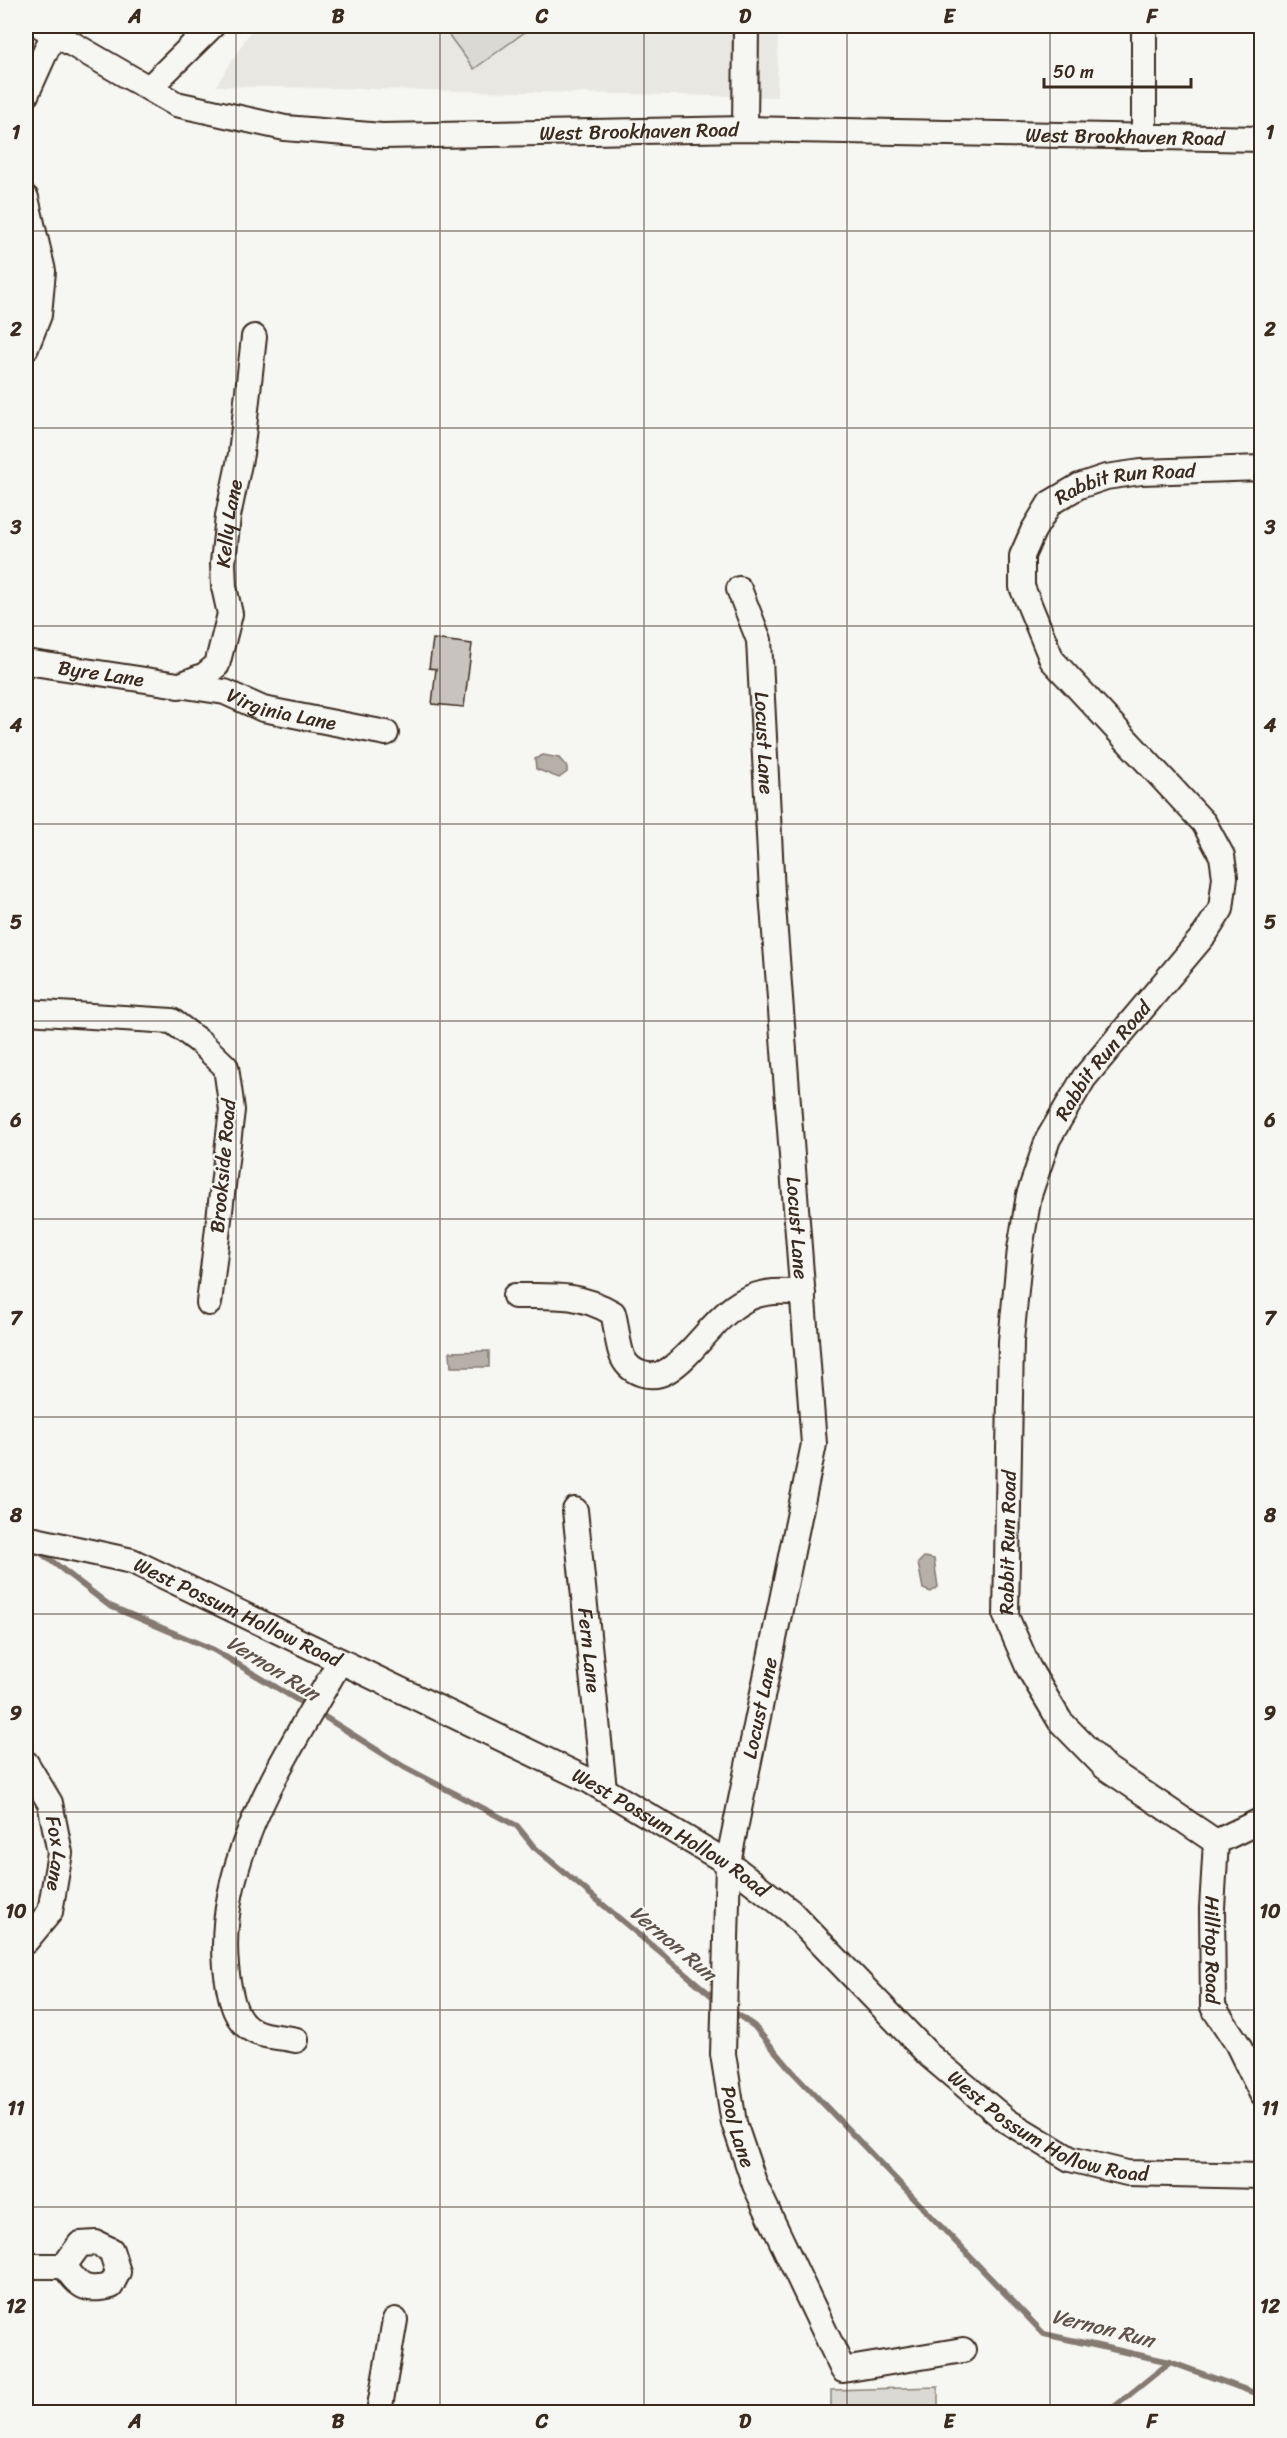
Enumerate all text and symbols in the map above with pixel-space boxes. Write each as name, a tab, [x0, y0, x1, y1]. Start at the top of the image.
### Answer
text: A	[127, 0, 142, 34]
text: B	[332, 0, 345, 34]
text: C	[535, 0, 549, 34]
text: D	[739, 0, 752, 34]
text: E	[943, 0, 956, 34]
text: F	[1146, 0, 1159, 34]
scale bar	[1044, 51, 1191, 89]
text: 50 m	[1053, 56, 1094, 88]
street label: West Brookhaven Road	[539, 112, 741, 150]
text: 1	[12, 115, 21, 150]
text: 1	[1266, 115, 1275, 150]
street label: West Brookhaven Road	[1025, 117, 1226, 156]
text: 2	[9, 312, 22, 347]
text: 2	[1263, 312, 1276, 347]
street label: Rabbit Run Road	[1047, 453, 1197, 514]
street label: Kelly Lane	[205, 476, 253, 569]
text: 3	[10, 510, 22, 545]
text: 3	[1264, 510, 1276, 545]
street label: Byre Lane	[56, 650, 147, 697]
street label: Virginia Lane	[221, 677, 340, 741]
street label: Locust Lane	[744, 691, 784, 795]
text: 4	[9, 708, 23, 743]
text: 4	[1263, 708, 1277, 743]
text: 5	[10, 905, 22, 940]
text: 5	[1264, 905, 1276, 940]
street label: Rabbit Run Road	[1045, 991, 1161, 1127]
street label: Brookside Road	[200, 1096, 246, 1234]
text: 6	[9, 1103, 22, 1138]
text: 6	[1263, 1103, 1276, 1138]
street label: Locust Lane	[776, 1175, 819, 1281]
text: 7	[10, 1301, 23, 1336]
text: 7	[1264, 1301, 1277, 1336]
street label: Rabbit Run Road	[989, 1469, 1026, 1615]
text: 8	[9, 1498, 23, 1533]
text: 8	[1263, 1498, 1277, 1533]
street label: West Possum Hollow Road	[128, 1547, 349, 1677]
street label: Fern Lane	[568, 1606, 611, 1695]
water label: Vernon Run	[219, 1624, 330, 1713]
street label: Locust Lane	[732, 1654, 788, 1762]
text: 9	[10, 1696, 22, 1731]
text: 9	[1264, 1696, 1276, 1731]
street label: West Possum Hollow Road	[566, 1757, 778, 1907]
street label: Fox Lane	[35, 1813, 77, 1894]
text: 10	[5, 1894, 27, 1929]
text: 10	[1259, 1894, 1281, 1929]
water label: Vernon Run	[621, 1895, 727, 1993]
street label: Hilltop Road	[1194, 1895, 1230, 2005]
street label: West Possum Hollow Road	[940, 2060, 1150, 2191]
street label: Pool Lane	[711, 2083, 765, 2173]
text: 11	[7, 2091, 25, 2126]
text: 11	[1261, 2091, 1279, 2126]
text: 12	[6, 2289, 27, 2324]
text: 12	[1260, 2289, 1281, 2324]
water label: Vernon Run	[1048, 2297, 1161, 2360]
text: A	[127, 2404, 142, 2438]
text: B	[332, 2404, 345, 2438]
text: C	[535, 2404, 549, 2438]
text: D	[739, 2404, 752, 2438]
text: E	[943, 2404, 956, 2438]
text: F	[1146, 2404, 1159, 2438]

